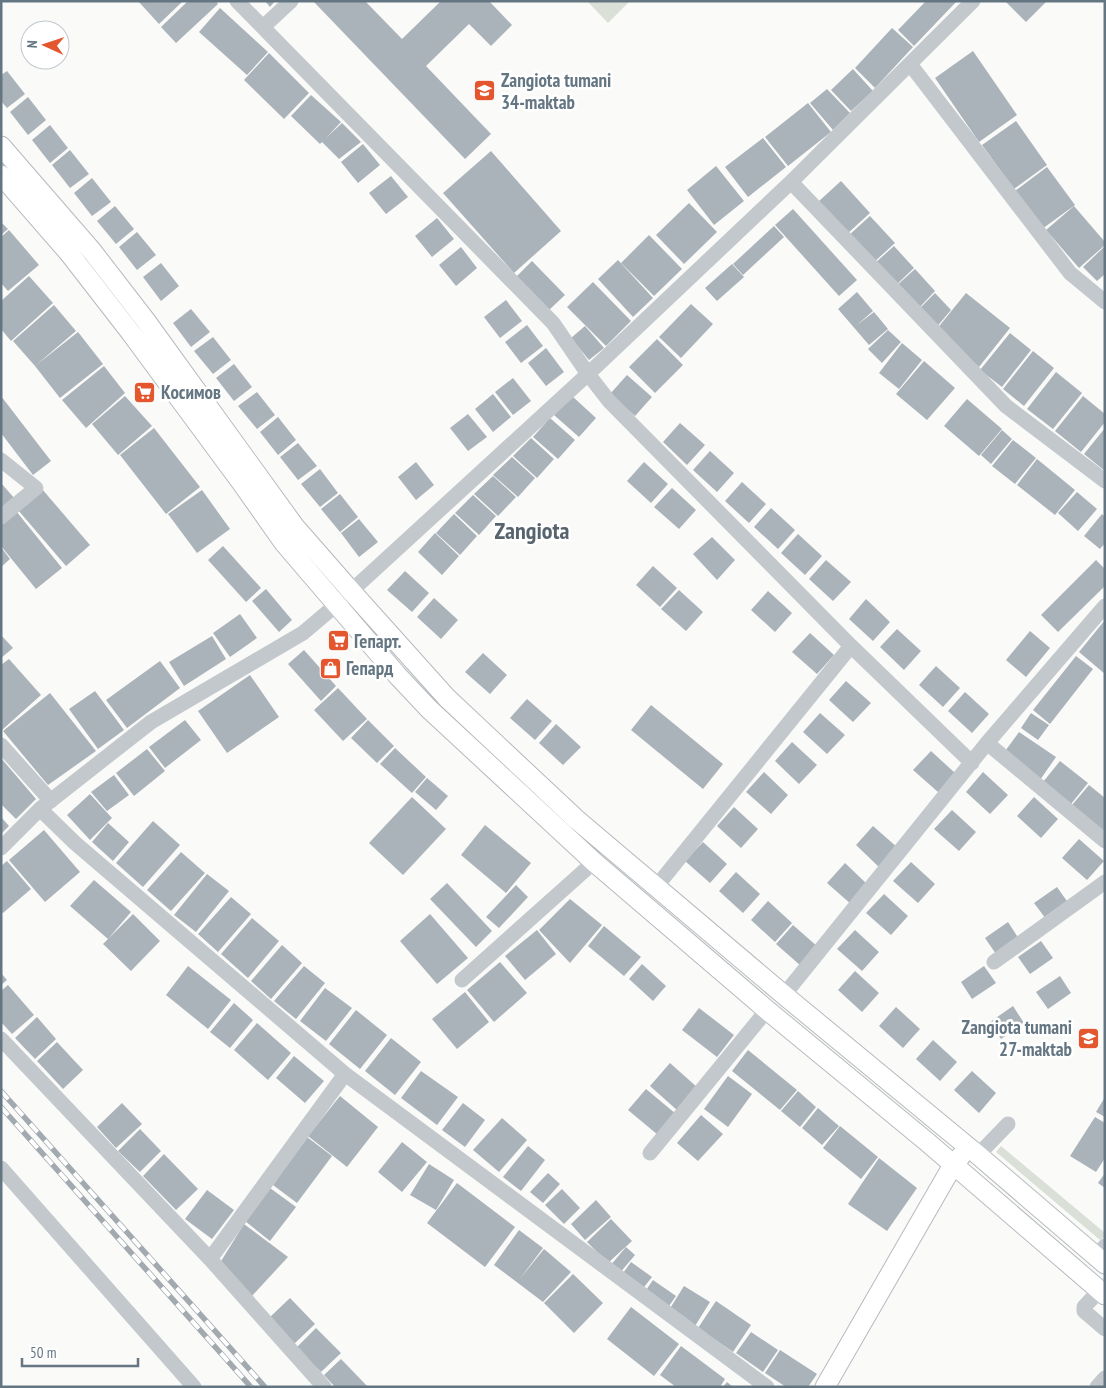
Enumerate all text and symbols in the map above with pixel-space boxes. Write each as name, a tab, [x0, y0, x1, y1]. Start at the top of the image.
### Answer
north arrow	[20, 20, 70, 70]
text: N	[23, 40, 41, 49]
place label: Zangiota tumani 34-maktab	[501, 68, 611, 114]
school or university icon: Zangiota tumani 34-maktab	[473, 79, 497, 103]
supermarket icon: Косимов	[133, 380, 157, 404]
place label: Косимов	[161, 380, 221, 404]
district label: Zangiota	[495, 515, 569, 546]
supermarket icon: Гепарт.	[326, 629, 350, 653]
place label: Гепарт.	[354, 629, 402, 653]
shop icon: Гепард	[318, 656, 342, 680]
place label: Гепард	[346, 656, 393, 680]
place label: Zangiota tumani 27-maktab	[962, 1015, 1072, 1061]
school or university icon: Zangiota tumani 27-maktab	[1076, 1026, 1100, 1050]
scale bar	[22, 1336, 139, 1368]
text: 50 m	[30, 1343, 56, 1362]

